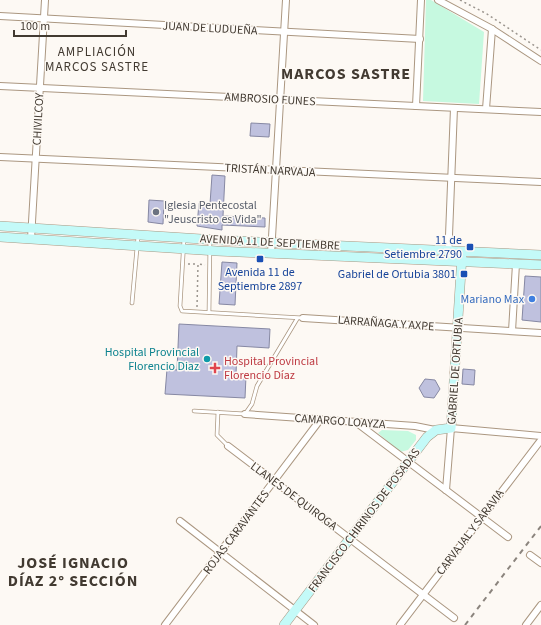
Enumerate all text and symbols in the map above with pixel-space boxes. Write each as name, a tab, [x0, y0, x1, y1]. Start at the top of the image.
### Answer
scale bar	[14, 12, 126, 38]
text: 100 m	[20, 18, 50, 35]
street label: JUAN DE LUDUEÑA	[162, 18, 258, 39]
district label: AMPLIACIÓN MARCOS SASTRE	[45, 43, 149, 76]
district label: MARCOS SASTRE	[281, 63, 411, 85]
street label: AMBROSIO FUNES	[224, 89, 316, 110]
street label: CHIVILCOY	[29, 92, 48, 146]
street label: TRISTÁN NARVAJA	[224, 160, 316, 181]
place label: Iglesia Pentecostal "Jeuscristo es Vida"	[164, 197, 262, 228]
marker: Iglesia Pentecostal "Jeuscristo es Vida"	[151, 207, 161, 217]
street label: AVENIDA 11 DE SEPTIEMBRE	[199, 230, 341, 255]
place label: 11 de Setiembre 2790	[384, 232, 462, 263]
marker: 11 de Setiembre 2790	[465, 242, 475, 252]
marker: Avenida 11 de Septiembre 2897	[255, 254, 265, 264]
place label: Avenida 11 de Septiembre 2897	[218, 264, 302, 295]
place label: Gabriel de Ortubia 3801	[338, 266, 456, 283]
marker: Gabriel de Ortubia 3801	[459, 269, 469, 279]
place label: Mariano Max	[460, 291, 525, 308]
marker: Mariano Max	[527, 294, 537, 304]
street label: LARRAÑAGA Y AXPE	[337, 312, 435, 335]
street label: GABRIEL DE ORTUBIA	[443, 317, 468, 425]
place label: Hospital Provincial Florencio Diaz	[105, 344, 199, 375]
place label: Hospital Provincial Florencio Díaz	[224, 353, 318, 384]
marker: Hospital Provincial Florencio Diaz	[202, 354, 212, 364]
marker: Hospital Provincial Florencio Díaz	[209, 362, 221, 374]
street label: CAMARGO LOAYZA	[294, 410, 387, 433]
street label: FRANCISCO CHIRINOS DE POSADAS	[304, 445, 424, 596]
street label: LLANES DE QUIROGA	[247, 458, 341, 535]
street label: CARVAJAL Y SARAVIA	[433, 486, 509, 579]
street label: ROJAS CARAVANTES	[199, 487, 274, 578]
district label: JOSÉ IGNACIO DÍAZ 2° SECCIÓN	[8, 552, 138, 592]

